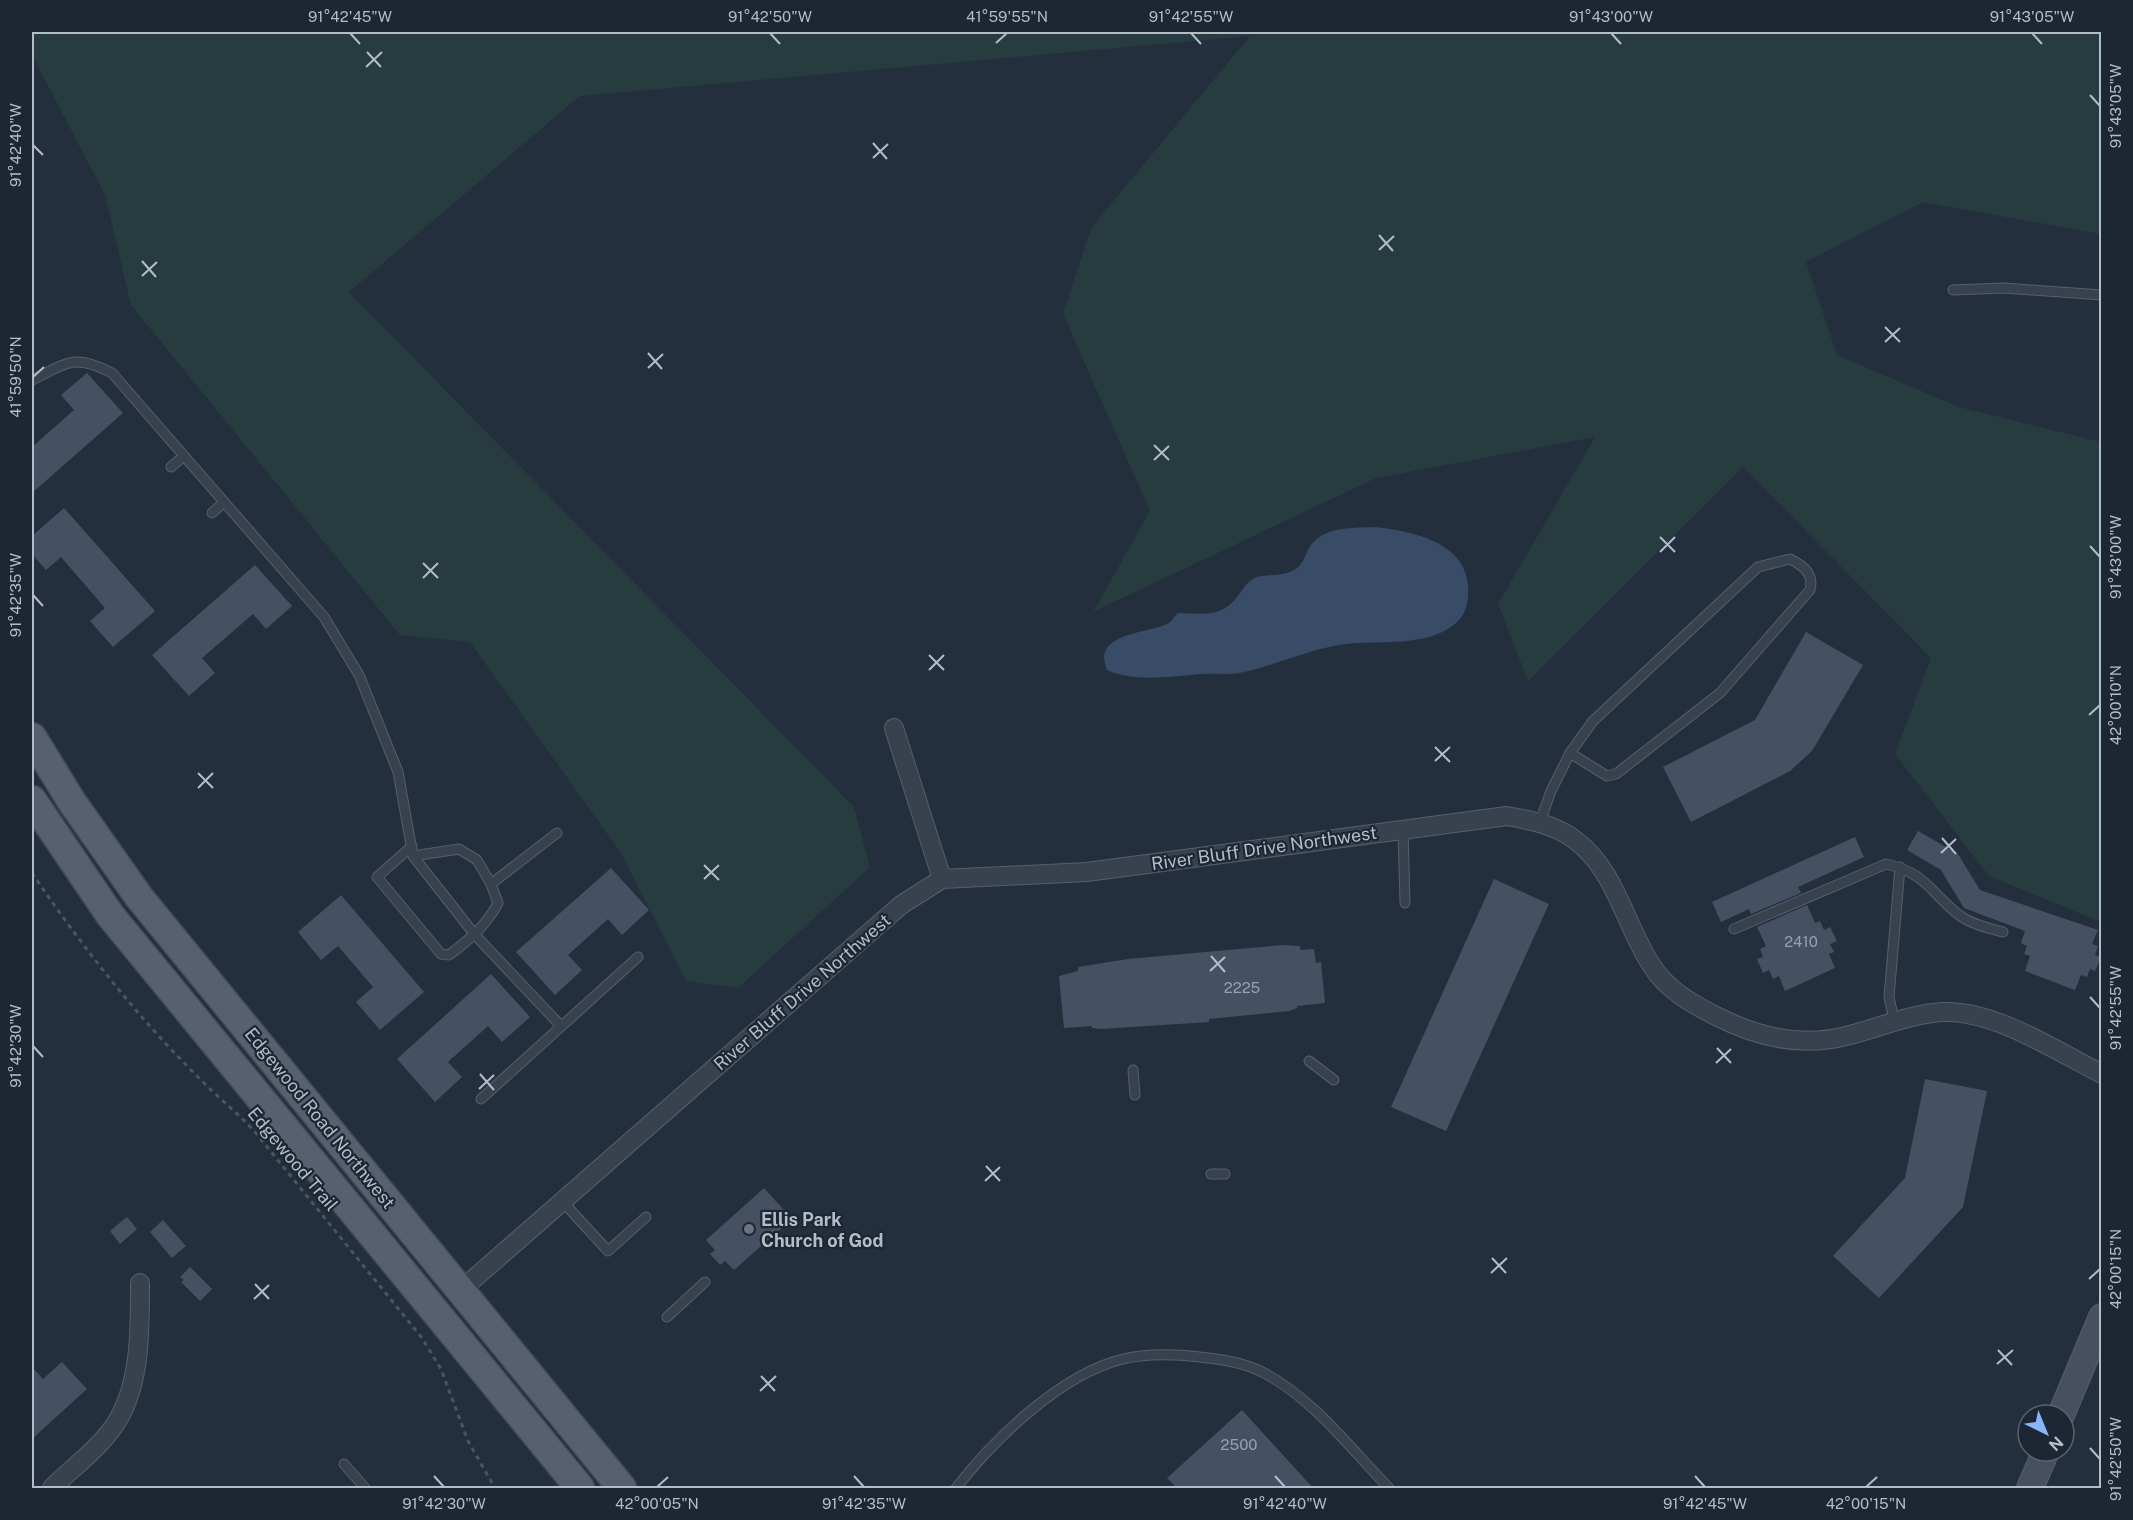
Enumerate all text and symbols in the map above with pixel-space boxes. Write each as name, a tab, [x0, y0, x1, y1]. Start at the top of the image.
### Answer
text: 91°42'45"W	[308, 8, 392, 25]
text: 91°42'50"W	[728, 8, 812, 25]
text: 41°59'55"N	[966, 8, 1048, 25]
text: 91°42'55"W	[1149, 8, 1233, 25]
text: 91°43'00"W	[1569, 8, 1653, 25]
text: 91°43'05"W	[1990, 8, 2074, 25]
text: 91°43'05"W	[2107, 64, 2124, 148]
text: 91°42'40"W	[7, 103, 24, 187]
text: 41°59'50"N	[7, 336, 24, 418]
text: 91°43'00"W	[2107, 515, 2124, 599]
text: 91°42'35"W	[7, 553, 24, 637]
text: 42°00'10"N	[2107, 665, 2124, 745]
street label: River Bluff Drive Northwest	[1150, 822, 1378, 874]
street label: River Bluff Drive Northwest	[709, 909, 895, 1075]
house number: 2410	[1784, 933, 1818, 950]
text: 91°42'55"W	[2107, 966, 2124, 1050]
house number: 2225	[1224, 979, 1260, 996]
text: 91°42'30"W	[7, 1004, 24, 1088]
street label: Edgewood Road Northwest	[241, 1023, 399, 1213]
street label: Edgewood Trail	[244, 1103, 342, 1215]
place label: Ellis Park Church of God	[761, 1209, 883, 1251]
marker: Ellis Park Church of God	[742, 1222, 756, 1236]
text: 42°00'15"N	[2107, 1229, 2124, 1309]
north arrow	[2016, 1403, 2076, 1463]
text: 91°42'50"W	[2107, 1417, 2124, 1501]
text: N	[2045, 1432, 2067, 1455]
house number: 2500	[1221, 1436, 1257, 1453]
text: 91°42'30"W	[402, 1495, 486, 1512]
text: 42°00'05"N	[615, 1495, 699, 1512]
text: 91°42'35"W	[822, 1495, 906, 1512]
text: 91°42'40"W	[1243, 1495, 1327, 1512]
text: 91°42'45"W	[1663, 1495, 1747, 1512]
text: 42°00'15"N	[1826, 1495, 1906, 1512]

